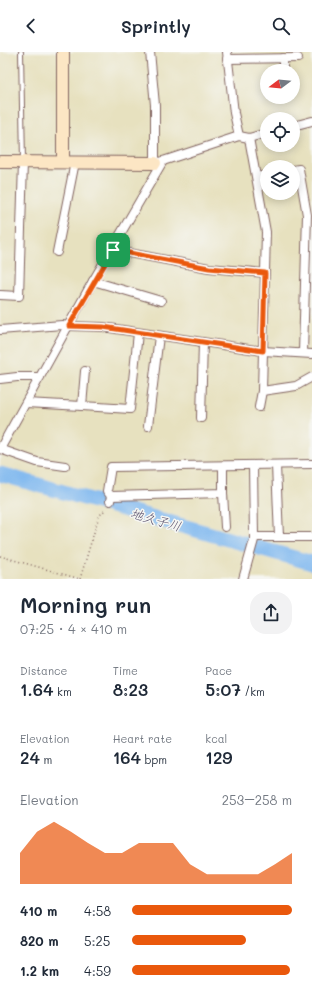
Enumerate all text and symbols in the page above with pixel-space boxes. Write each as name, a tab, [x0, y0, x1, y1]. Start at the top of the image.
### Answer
text: Sprintly	[121, 14, 191, 38]
icon: back	[20, 15, 42, 37]
icon: search	[270, 15, 292, 37]
north arrow	[260, 64, 300, 104]
map controls	[260, 64, 300, 200]
button: locate	[260, 112, 300, 152]
button: layers	[260, 160, 300, 200]
pin	[96, 233, 130, 267]
icon: arrive	[102, 239, 124, 261]
water label: 地久子川	[129, 504, 183, 534]
text: Morning run	[20, 590, 151, 619]
button: share	[250, 592, 292, 634]
text: 07:25 · 4 × 410 m	[20, 620, 127, 637]
text: Distance	[20, 663, 67, 678]
text: Time	[113, 663, 138, 678]
text: Pace	[205, 663, 232, 678]
text: 1.64	[20, 678, 54, 700]
text: 8:23	[113, 678, 148, 700]
text: 5:07	[205, 678, 241, 700]
text: km	[54, 684, 72, 699]
text: /km	[241, 684, 265, 699]
text: Elevation	[20, 731, 69, 746]
text: Heart rate	[113, 731, 172, 746]
text: kcal	[205, 731, 227, 746]
text: 24	[20, 746, 40, 768]
text: 164	[113, 746, 141, 768]
text: 129	[205, 746, 233, 768]
text: m	[40, 752, 52, 767]
text: bpm	[141, 752, 167, 767]
text: Elevation	[20, 791, 78, 808]
text: 253–258 m	[222, 791, 292, 808]
text: 410 m	[20, 902, 57, 919]
text: 4:58	[84, 902, 111, 919]
text: 820 m	[20, 932, 59, 949]
text: 5:25	[84, 932, 110, 949]
text: 1.2 km	[20, 962, 59, 979]
text: 4:59	[84, 962, 111, 979]

